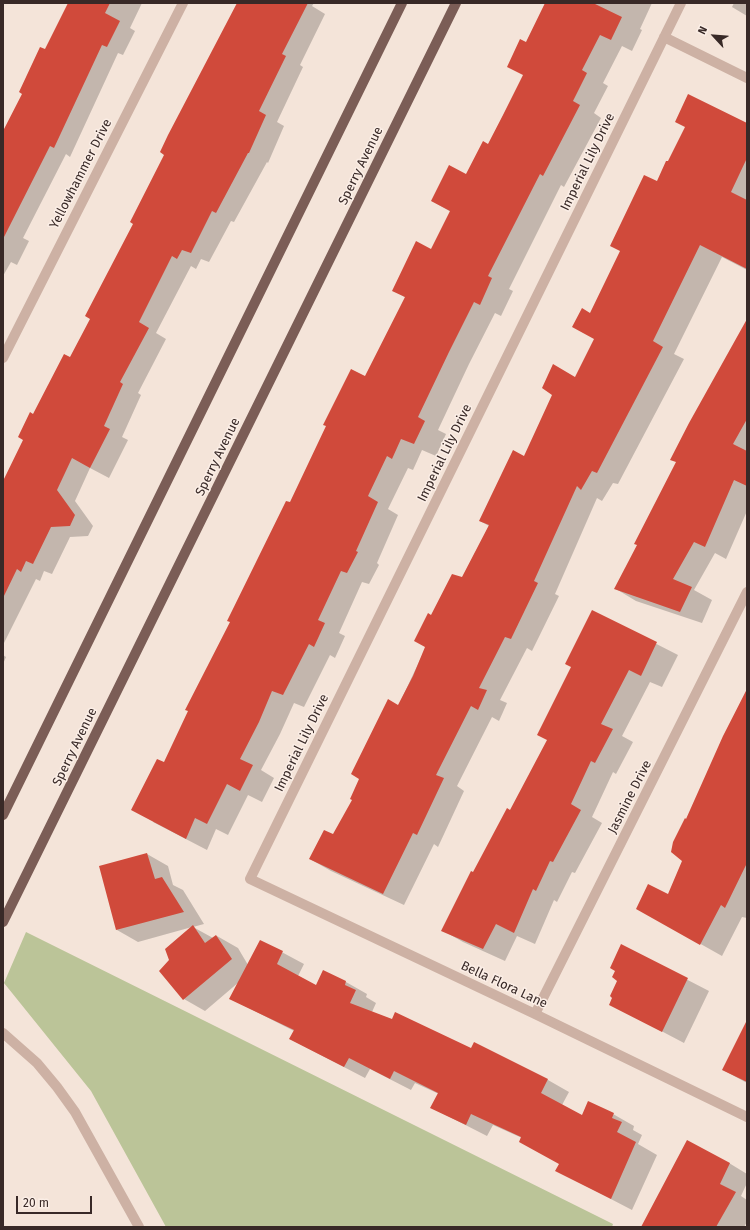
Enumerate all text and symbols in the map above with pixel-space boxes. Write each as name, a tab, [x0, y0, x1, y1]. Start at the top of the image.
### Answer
north arrow	[694, 16, 734, 56]
text: N	[695, 24, 710, 37]
street label: Imperial Lily Drive	[558, 111, 618, 213]
street label: Yellowhammer Drive	[47, 117, 115, 231]
street label: Sperry Avenue	[335, 124, 387, 208]
street label: Imperial Lily Drive	[415, 402, 475, 504]
street label: Sperry Avenue	[192, 415, 244, 499]
street label: Imperial Lily Drive	[272, 692, 332, 794]
street label: Sperry Avenue	[49, 705, 101, 789]
street label: Jasmine Drive	[605, 758, 655, 836]
street label: Bella Flora Lane	[458, 958, 550, 1012]
scale bar	[18, 1188, 94, 1214]
text: 20 m	[23, 1196, 49, 1210]

